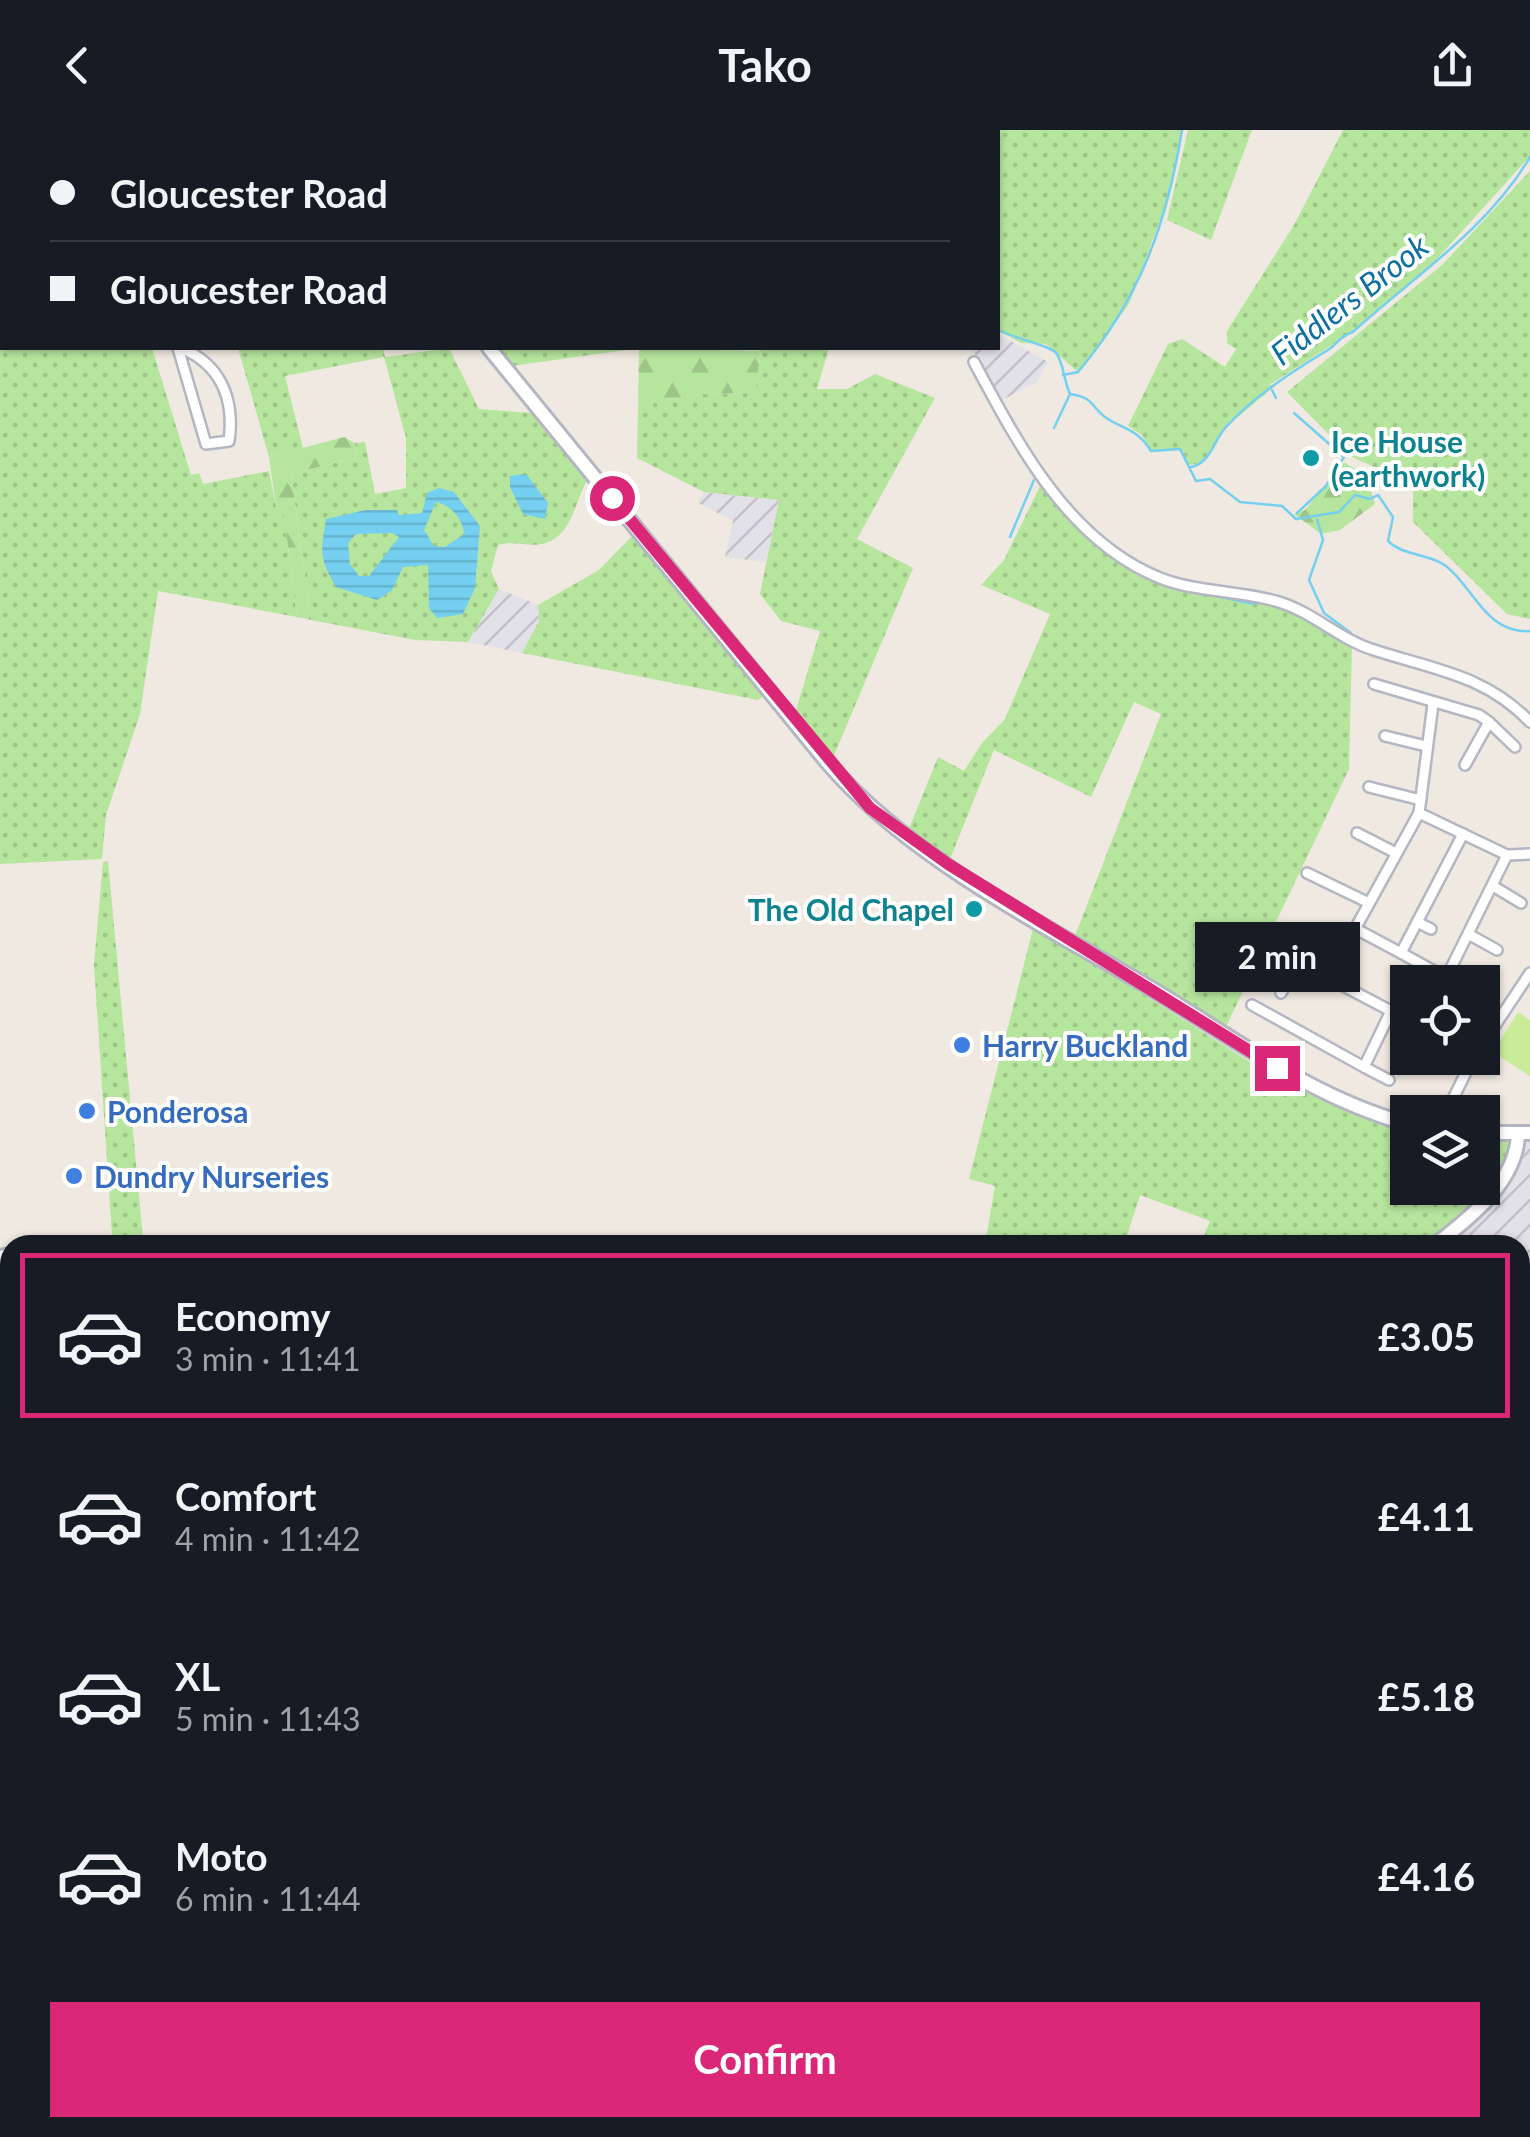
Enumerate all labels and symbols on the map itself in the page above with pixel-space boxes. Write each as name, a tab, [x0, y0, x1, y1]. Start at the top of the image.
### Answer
water label: Fiddlers Brook	[1262, 225, 1436, 373]
place label: Ice House (earthwork)	[1331, 423, 1485, 493]
marker: Ice House (earthwork)	[1300, 447, 1322, 469]
route start	[590, 476, 635, 521]
place label: The Old Chapel	[748, 891, 954, 927]
marker: The Old Chapel	[963, 898, 985, 920]
callout: 2 min	[1194, 923, 1360, 993]
place label: Harry Buckland	[982, 1027, 1188, 1063]
marker: Harry Buckland	[951, 1034, 973, 1056]
route end	[1255, 1046, 1300, 1091]
place label: Ponderosa	[107, 1093, 248, 1129]
marker: Ponderosa	[76, 1100, 98, 1122]
place label: Dundry Nurseries	[94, 1158, 329, 1194]
marker: Dundry Nurseries	[63, 1165, 85, 1187]

